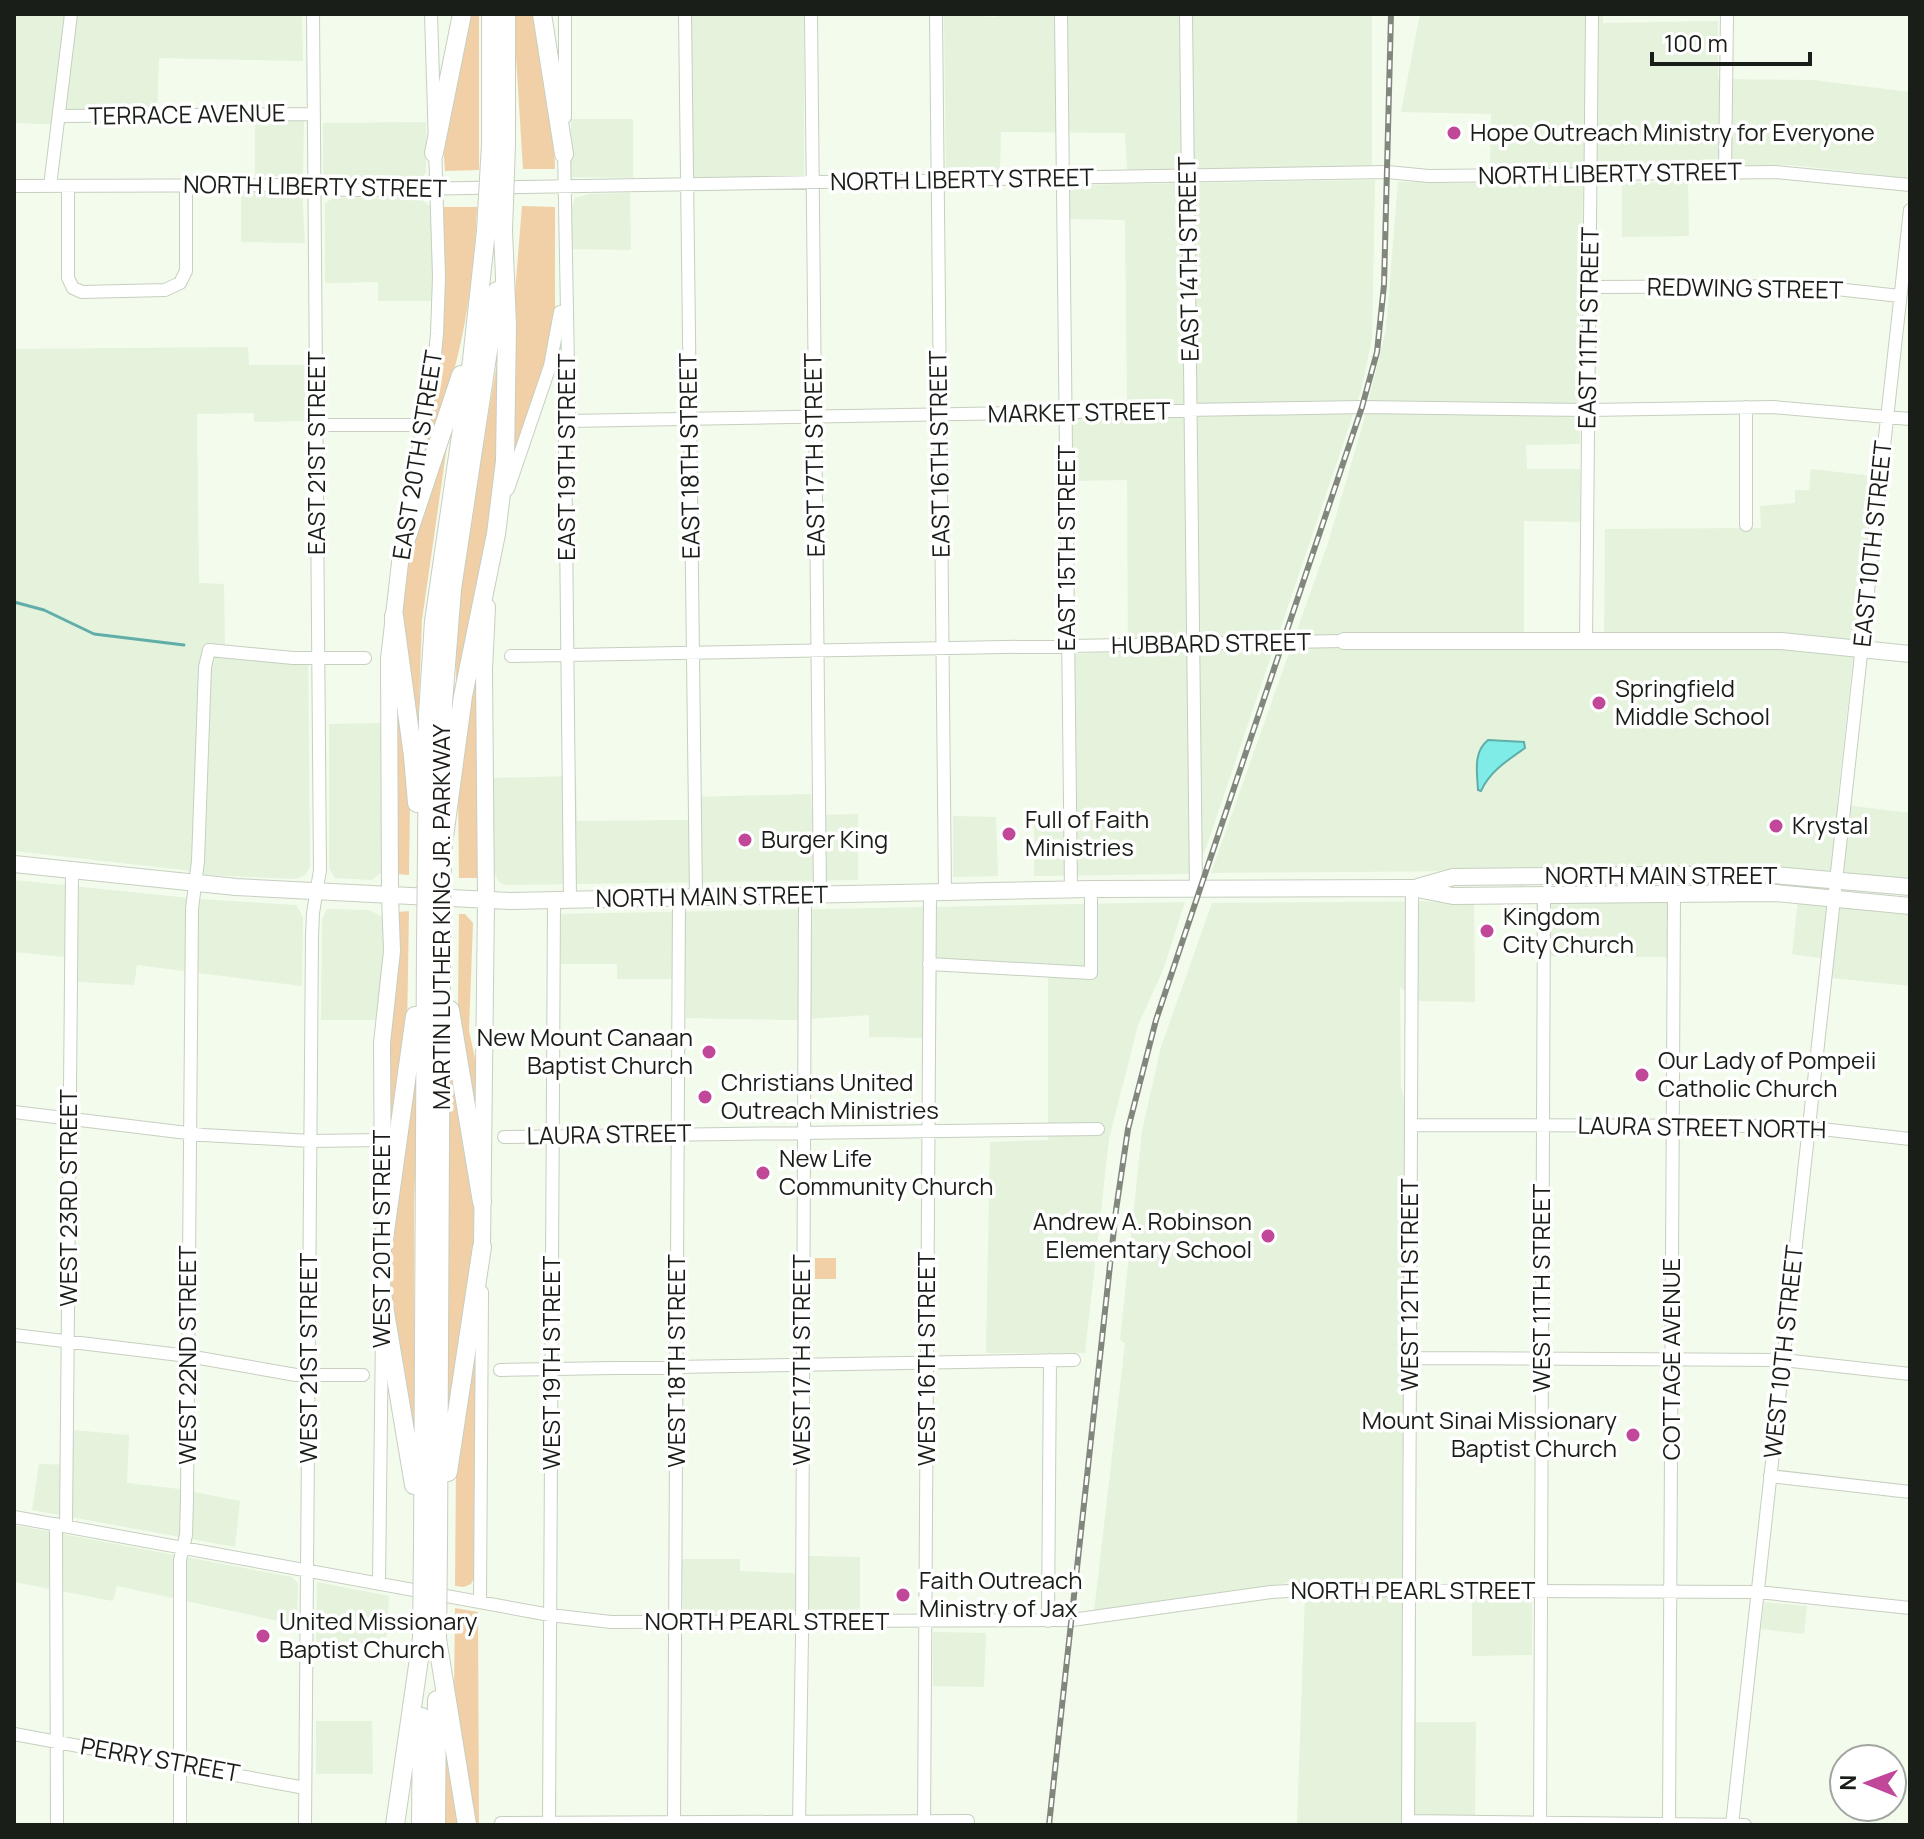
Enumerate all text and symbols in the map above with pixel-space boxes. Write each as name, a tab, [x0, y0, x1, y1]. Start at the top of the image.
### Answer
scale bar	[1652, 16, 1810, 66]
text: 100 m	[1664, 26, 1728, 59]
street label: TERRACE AVENUE	[88, 95, 286, 132]
place label: Hope Outreach Ministry for Everyone	[1470, 115, 1875, 148]
marker: Hope Outreach Ministry for Everyone	[1445, 124, 1463, 142]
street label: NORTH LIBERTY STREET	[1478, 154, 1743, 191]
street label: EAST 14TH STREET	[1169, 156, 1206, 362]
street label: NORTH LIBERTY STREET	[830, 160, 1095, 197]
street label: NORTH LIBERTY STREET	[183, 167, 448, 204]
street label: EAST 11TH STREET	[1569, 226, 1606, 429]
street label: REDWING STREET	[1647, 269, 1844, 306]
street label: EAST 20TH STREET	[384, 347, 449, 562]
street label: EAST 16TH STREET	[920, 349, 957, 558]
street label: EAST 21ST STREET	[299, 350, 332, 555]
street label: EAST 18TH STREET	[670, 352, 707, 559]
street label: EAST 17TH STREET	[795, 352, 832, 558]
street label: EAST 19TH STREET	[549, 353, 582, 561]
street label: MARKET STREET	[987, 393, 1171, 430]
street label: EAST 10TH STREET	[1844, 438, 1899, 649]
street label: EAST 15TH STREET	[1049, 444, 1082, 651]
street label: HUBBARD STREET	[1111, 624, 1312, 661]
place label: Springfield Middle School	[1615, 671, 1770, 732]
marker: Springfield Middle School	[1590, 694, 1608, 712]
street label: MARTIN LUTHER KING JR. PARKWAY	[424, 723, 457, 1110]
place label: Full of Faith Ministries	[1025, 802, 1149, 863]
place label: Krystal	[1792, 808, 1869, 841]
marker: Krystal	[1767, 817, 1785, 835]
place label: Burger King	[761, 822, 888, 855]
marker: Full of Faith Ministries	[1000, 825, 1018, 843]
marker: Burger King	[736, 831, 754, 849]
street label: NORTH MAIN STREET	[1545, 858, 1778, 891]
street label: NORTH MAIN STREET	[595, 877, 829, 914]
place label: Kingdom City Church	[1503, 899, 1634, 960]
marker: Kingdom City Church	[1478, 922, 1496, 940]
place label: New Mount Canaan Baptist Church	[477, 1020, 693, 1081]
marker: New Mount Canaan Baptist Church	[700, 1043, 718, 1061]
place label: Our Lady of Pompeii Catholic Church	[1658, 1043, 1876, 1104]
place label: Christians United Outreach Ministries	[721, 1065, 939, 1126]
marker: Our Lady of Pompeii Catholic Church	[1633, 1066, 1651, 1084]
marker: Christians United Outreach Ministries	[696, 1088, 714, 1106]
street label: WEST 23RD STREET	[51, 1089, 84, 1307]
street label: LAURA STREET NORTH	[1577, 1108, 1827, 1145]
street label: LAURA STREET	[526, 1116, 692, 1151]
street label: WEST 20TH STREET	[364, 1129, 397, 1348]
place label: New Life Community Church	[779, 1141, 994, 1202]
marker: New Life Community Church	[754, 1164, 772, 1182]
street label: WEST 12TH STREET	[1392, 1178, 1425, 1392]
street label: WEST 11TH STREET	[1524, 1183, 1557, 1392]
place label: Andrew A. Robinson Elementary School	[1033, 1204, 1252, 1265]
marker: Andrew A. Robinson Elementary School	[1259, 1227, 1277, 1245]
street label: WEST 10TH STREET	[1755, 1243, 1810, 1460]
street label: WEST 22ND STREET	[170, 1245, 203, 1465]
street label: WEST 16TH STREET	[909, 1251, 942, 1466]
street label: WEST 21ST STREET	[291, 1252, 324, 1463]
street label: WEST 18TH STREET	[659, 1254, 692, 1468]
street label: WEST 17TH STREET	[784, 1254, 817, 1466]
street label: WEST 19TH STREET	[534, 1255, 567, 1470]
street label: COTTAGE AVENUE	[1654, 1258, 1687, 1460]
place label: Mount Sinai Missionary Baptist Church	[1362, 1403, 1617, 1464]
marker: Mount Sinai Missionary Baptist Church	[1624, 1426, 1642, 1444]
place label: Faith Outreach Ministry of Jax	[919, 1563, 1083, 1624]
street label: NORTH PEARL STREET	[1291, 1573, 1536, 1606]
marker: Faith Outreach Ministry of Jax	[894, 1586, 912, 1604]
place label: United Missionary Baptist Church	[279, 1604, 478, 1665]
street label: NORTH PEARL STREET	[645, 1604, 890, 1637]
marker: United Missionary Baptist Church	[254, 1627, 272, 1645]
street label: PERRY STREET	[78, 1728, 243, 1789]
north arrow	[1828, 1743, 1908, 1823]
text: N	[1833, 1774, 1863, 1791]

